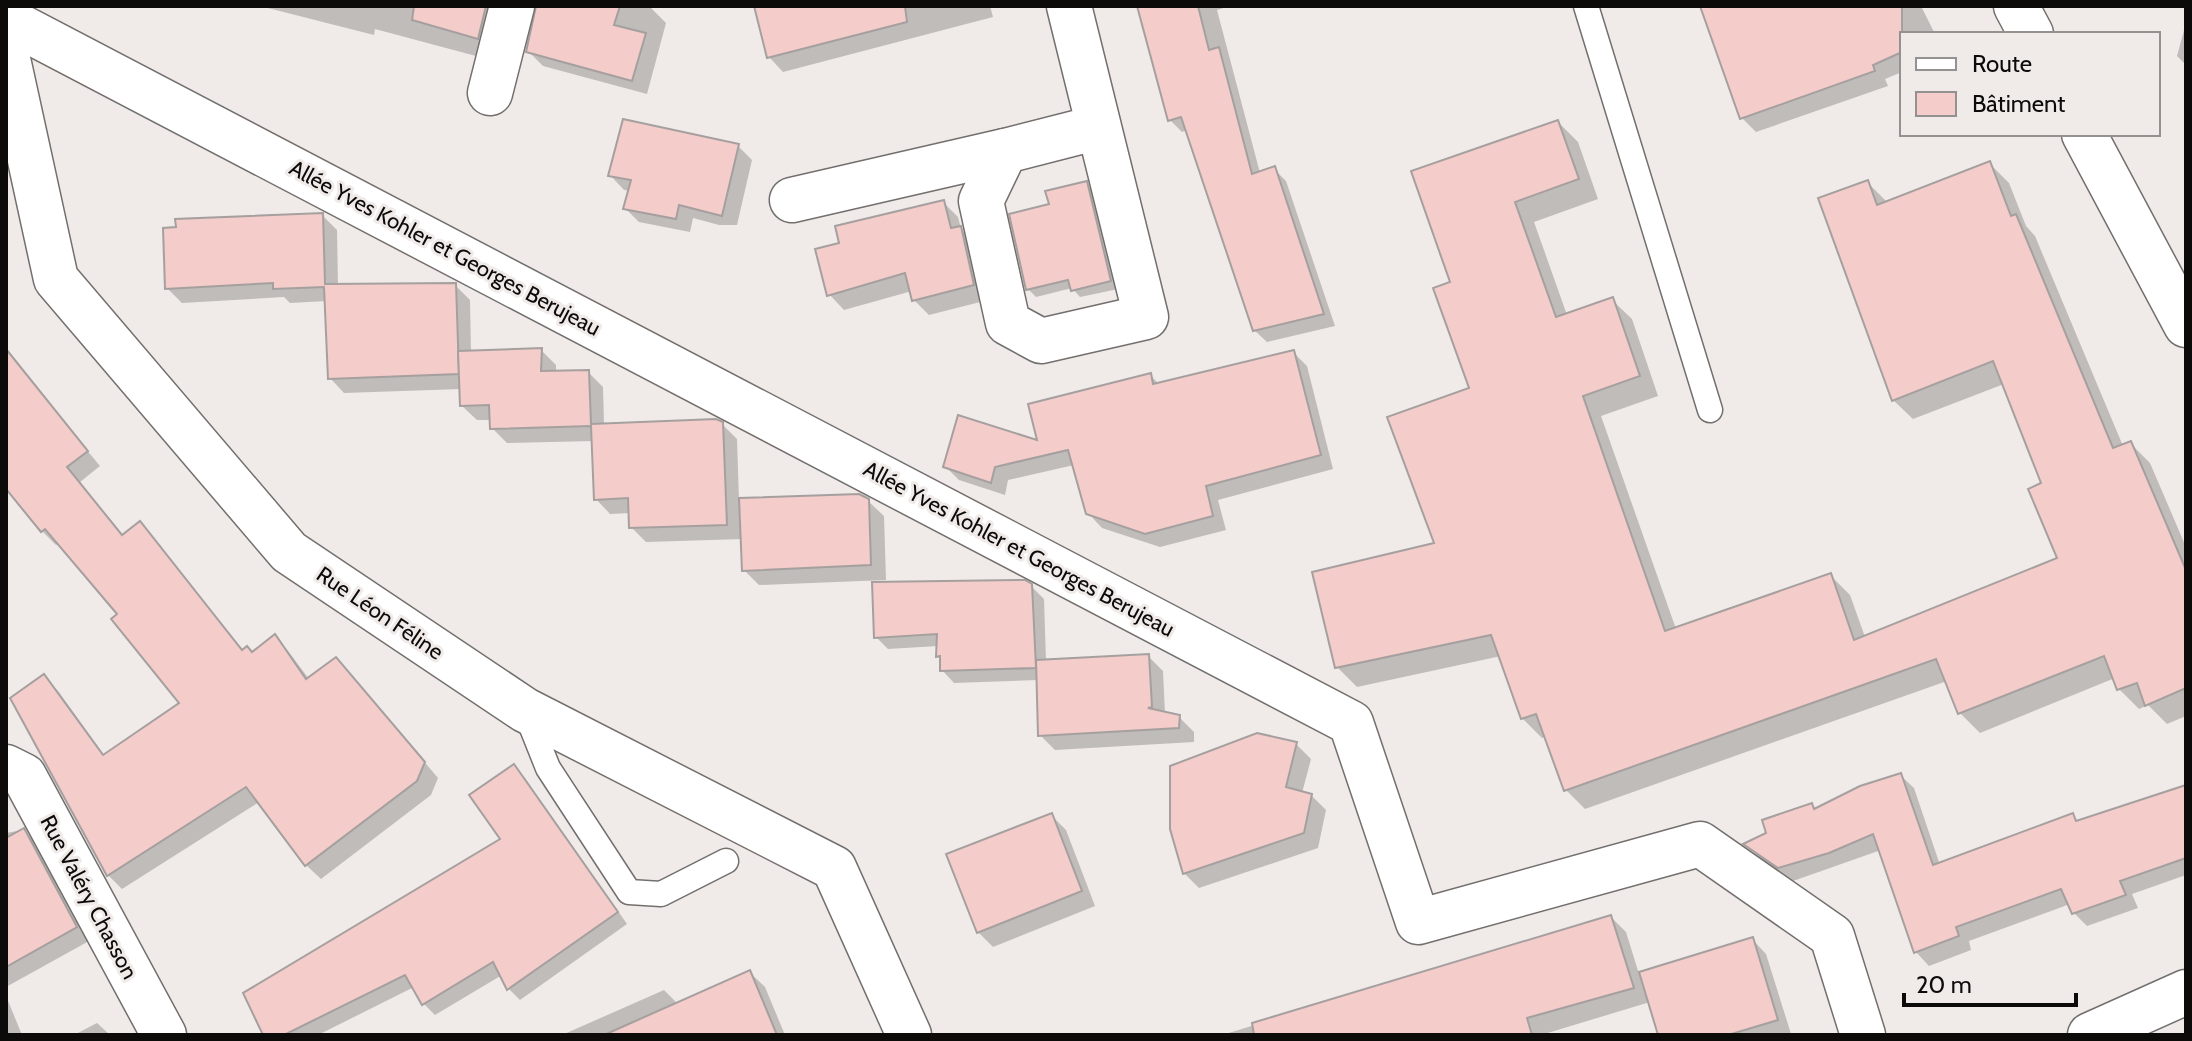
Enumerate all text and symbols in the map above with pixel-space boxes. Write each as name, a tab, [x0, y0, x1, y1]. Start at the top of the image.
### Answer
legend	[1900, 32, 2160, 136]
text: Route	[1972, 49, 2032, 78]
text: Bâtiment	[1972, 89, 2065, 118]
street label: Allée Yves Kohler et Georges Berujeau	[285, 154, 605, 342]
street label: Allée Yves Kohler et Georges Berujeau	[859, 455, 1179, 643]
street label: Rue Léon Féline	[311, 561, 449, 665]
street label: Rue Valéry Chasson	[34, 810, 144, 984]
scale bar	[1904, 957, 2076, 1007]
text: 20 m	[1916, 970, 1972, 999]

